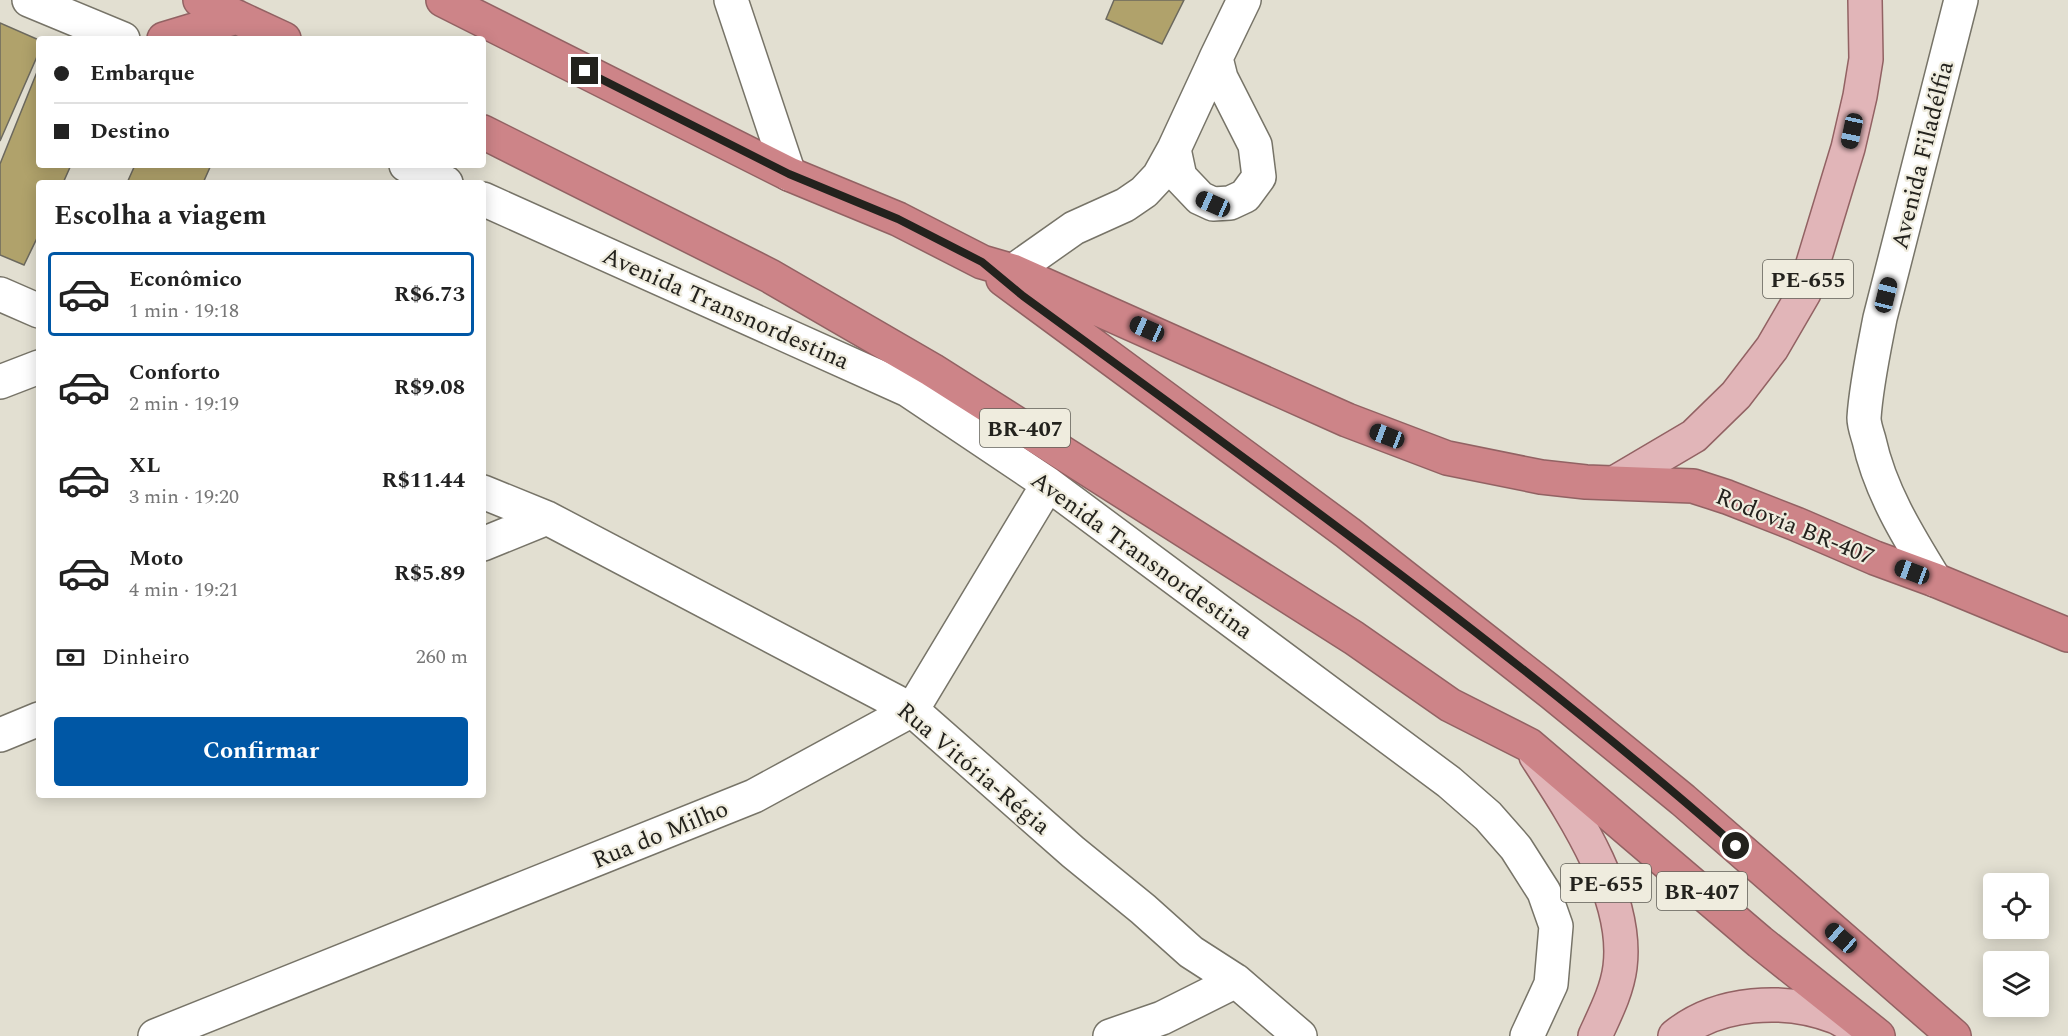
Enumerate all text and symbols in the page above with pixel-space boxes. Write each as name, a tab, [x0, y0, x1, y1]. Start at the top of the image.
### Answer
text: Embarque	[90, 57, 195, 90]
route end	[571, 57, 598, 84]
street label: Avenida Filadélfia	[1882, 57, 1964, 253]
car	[1839, 112, 1865, 150]
text: Destino	[90, 115, 170, 148]
car	[1193, 188, 1233, 220]
text: Escolha a viagem	[54, 195, 267, 237]
street label: Avenida Transnordestina	[596, 238, 855, 380]
road number: PE-655	[1763, 260, 1853, 298]
text: Econômico	[129, 263, 242, 296]
icon: car	[57, 267, 111, 321]
car	[1873, 275, 1899, 315]
text: R$6.73	[394, 278, 465, 311]
text: 1 min · 19:18	[129, 296, 239, 326]
car	[1127, 313, 1167, 345]
text: Conforto	[129, 356, 220, 389]
icon: car	[57, 360, 111, 414]
text: R$9.08	[394, 371, 465, 404]
text: 2 min · 19:19	[129, 389, 239, 419]
road number: BR-407	[980, 409, 1070, 447]
car	[1367, 421, 1407, 451]
text: XL	[129, 449, 160, 482]
icon: car	[57, 453, 111, 507]
street label: Avenida Transnordestina	[1023, 463, 1260, 649]
text: R$11.44	[381, 464, 465, 497]
street label: Rodovia BR-407	[1710, 479, 1879, 575]
text: 3 min · 19:20	[129, 482, 239, 512]
text: Moto	[129, 542, 183, 575]
icon: car	[57, 546, 111, 600]
text: R$5.89	[394, 557, 465, 590]
car	[1892, 557, 1932, 587]
text: 4 min · 19:21	[129, 575, 239, 605]
icon: cash	[54, 641, 87, 674]
text: Dinheiro	[102, 641, 190, 674]
text: 260 m	[416, 642, 468, 672]
street label: Rua Vitória-Régia	[889, 694, 1058, 844]
button: Confirmar	[54, 717, 468, 786]
street label: Rua do Milho	[587, 791, 734, 879]
route start	[1722, 832, 1749, 859]
road number: PE-655	[1561, 864, 1651, 902]
road number: BR-407	[1657, 872, 1747, 910]
map controls	[1983, 873, 2049, 1017]
button: locate	[1983, 873, 2049, 939]
car	[1822, 919, 1860, 957]
button: layers	[1983, 951, 2049, 1017]

